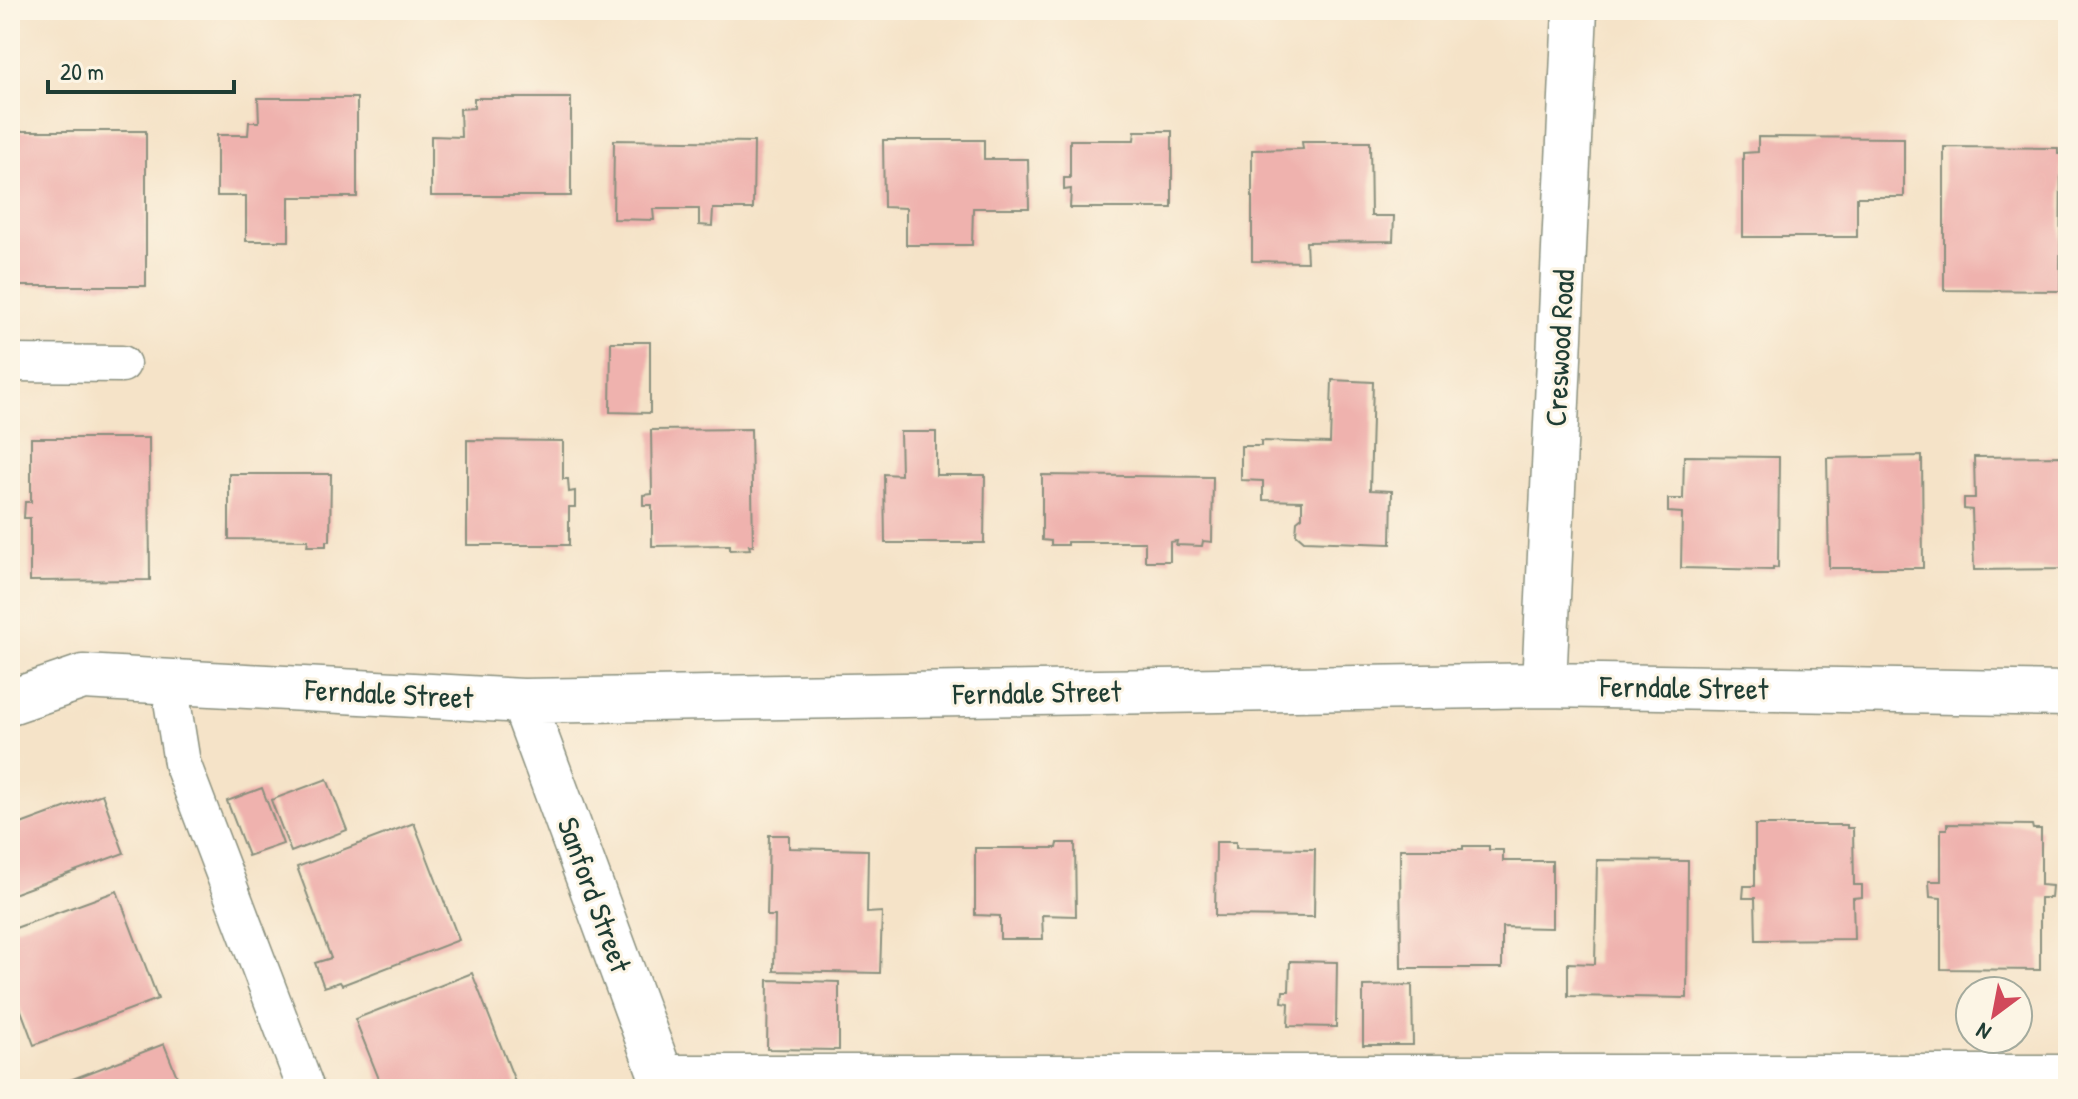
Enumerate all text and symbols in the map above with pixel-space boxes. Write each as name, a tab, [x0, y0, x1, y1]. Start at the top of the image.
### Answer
scale bar	[48, 44, 234, 94]
text: 20 m	[60, 55, 104, 87]
street label: Creswood Road	[1535, 268, 1583, 428]
street label: Ferndale Street	[1598, 666, 1769, 708]
street label: Ferndale Street	[303, 669, 475, 717]
street label: Ferndale Street	[951, 671, 1122, 713]
street label: Sanford Street	[548, 812, 642, 978]
north arrow	[1954, 975, 2034, 1055]
text: N	[1970, 1016, 1996, 1048]

